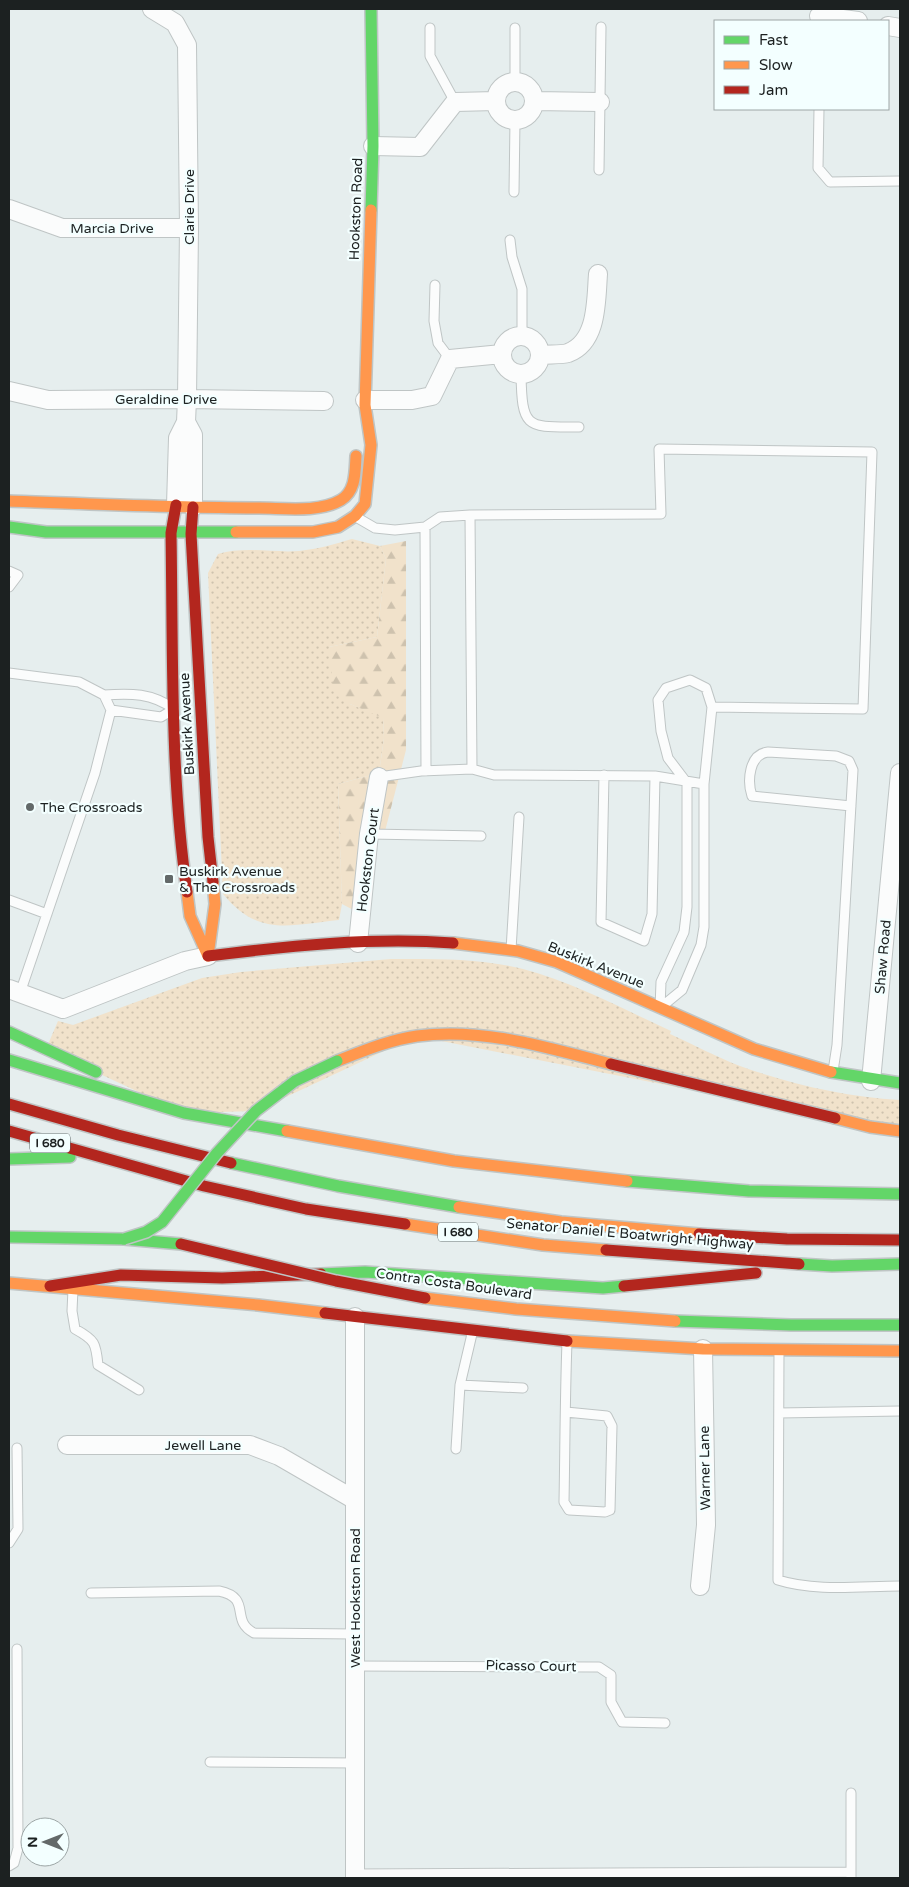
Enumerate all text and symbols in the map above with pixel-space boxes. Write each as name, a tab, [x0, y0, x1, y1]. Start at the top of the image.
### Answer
legend	[714, 20, 889, 110]
text: Fast	[759, 31, 789, 49]
text: Slow	[759, 56, 793, 74]
text: Jam	[759, 81, 788, 99]
street label: Hookston Road	[346, 157, 366, 261]
street label: Clarie Drive	[181, 169, 198, 245]
street label: Marcia Drive	[70, 220, 154, 237]
street label: Geraldine Drive	[115, 391, 217, 408]
street label: Buskirk Avenue	[176, 672, 198, 776]
place label: The Crossroads	[40, 799, 143, 816]
marker: The Crossroads	[24, 801, 36, 813]
street label: Hookston Court	[353, 806, 383, 913]
place label: Buskirk Avenue & The Crossroads	[179, 863, 296, 896]
marker: Buskirk Avenue & The Crossroads	[163, 873, 175, 885]
street label: Shaw Road	[871, 919, 895, 995]
street label: Buskirk Avenue	[545, 938, 647, 992]
road number: I 680	[30, 1134, 70, 1152]
street label: Senator Daniel E Boatwright Highway	[506, 1215, 755, 1253]
road number: I 680	[438, 1222, 478, 1242]
street label: Contra Costa Boulevard	[375, 1265, 533, 1303]
street label: Warner Lane	[696, 1425, 714, 1510]
street label: Jewell Lane	[165, 1437, 241, 1454]
street label: West Hookston Road	[347, 1528, 364, 1668]
street label: Picasso Court	[485, 1657, 577, 1675]
north arrow	[20, 1817, 70, 1867]
text: N	[24, 1836, 41, 1848]

